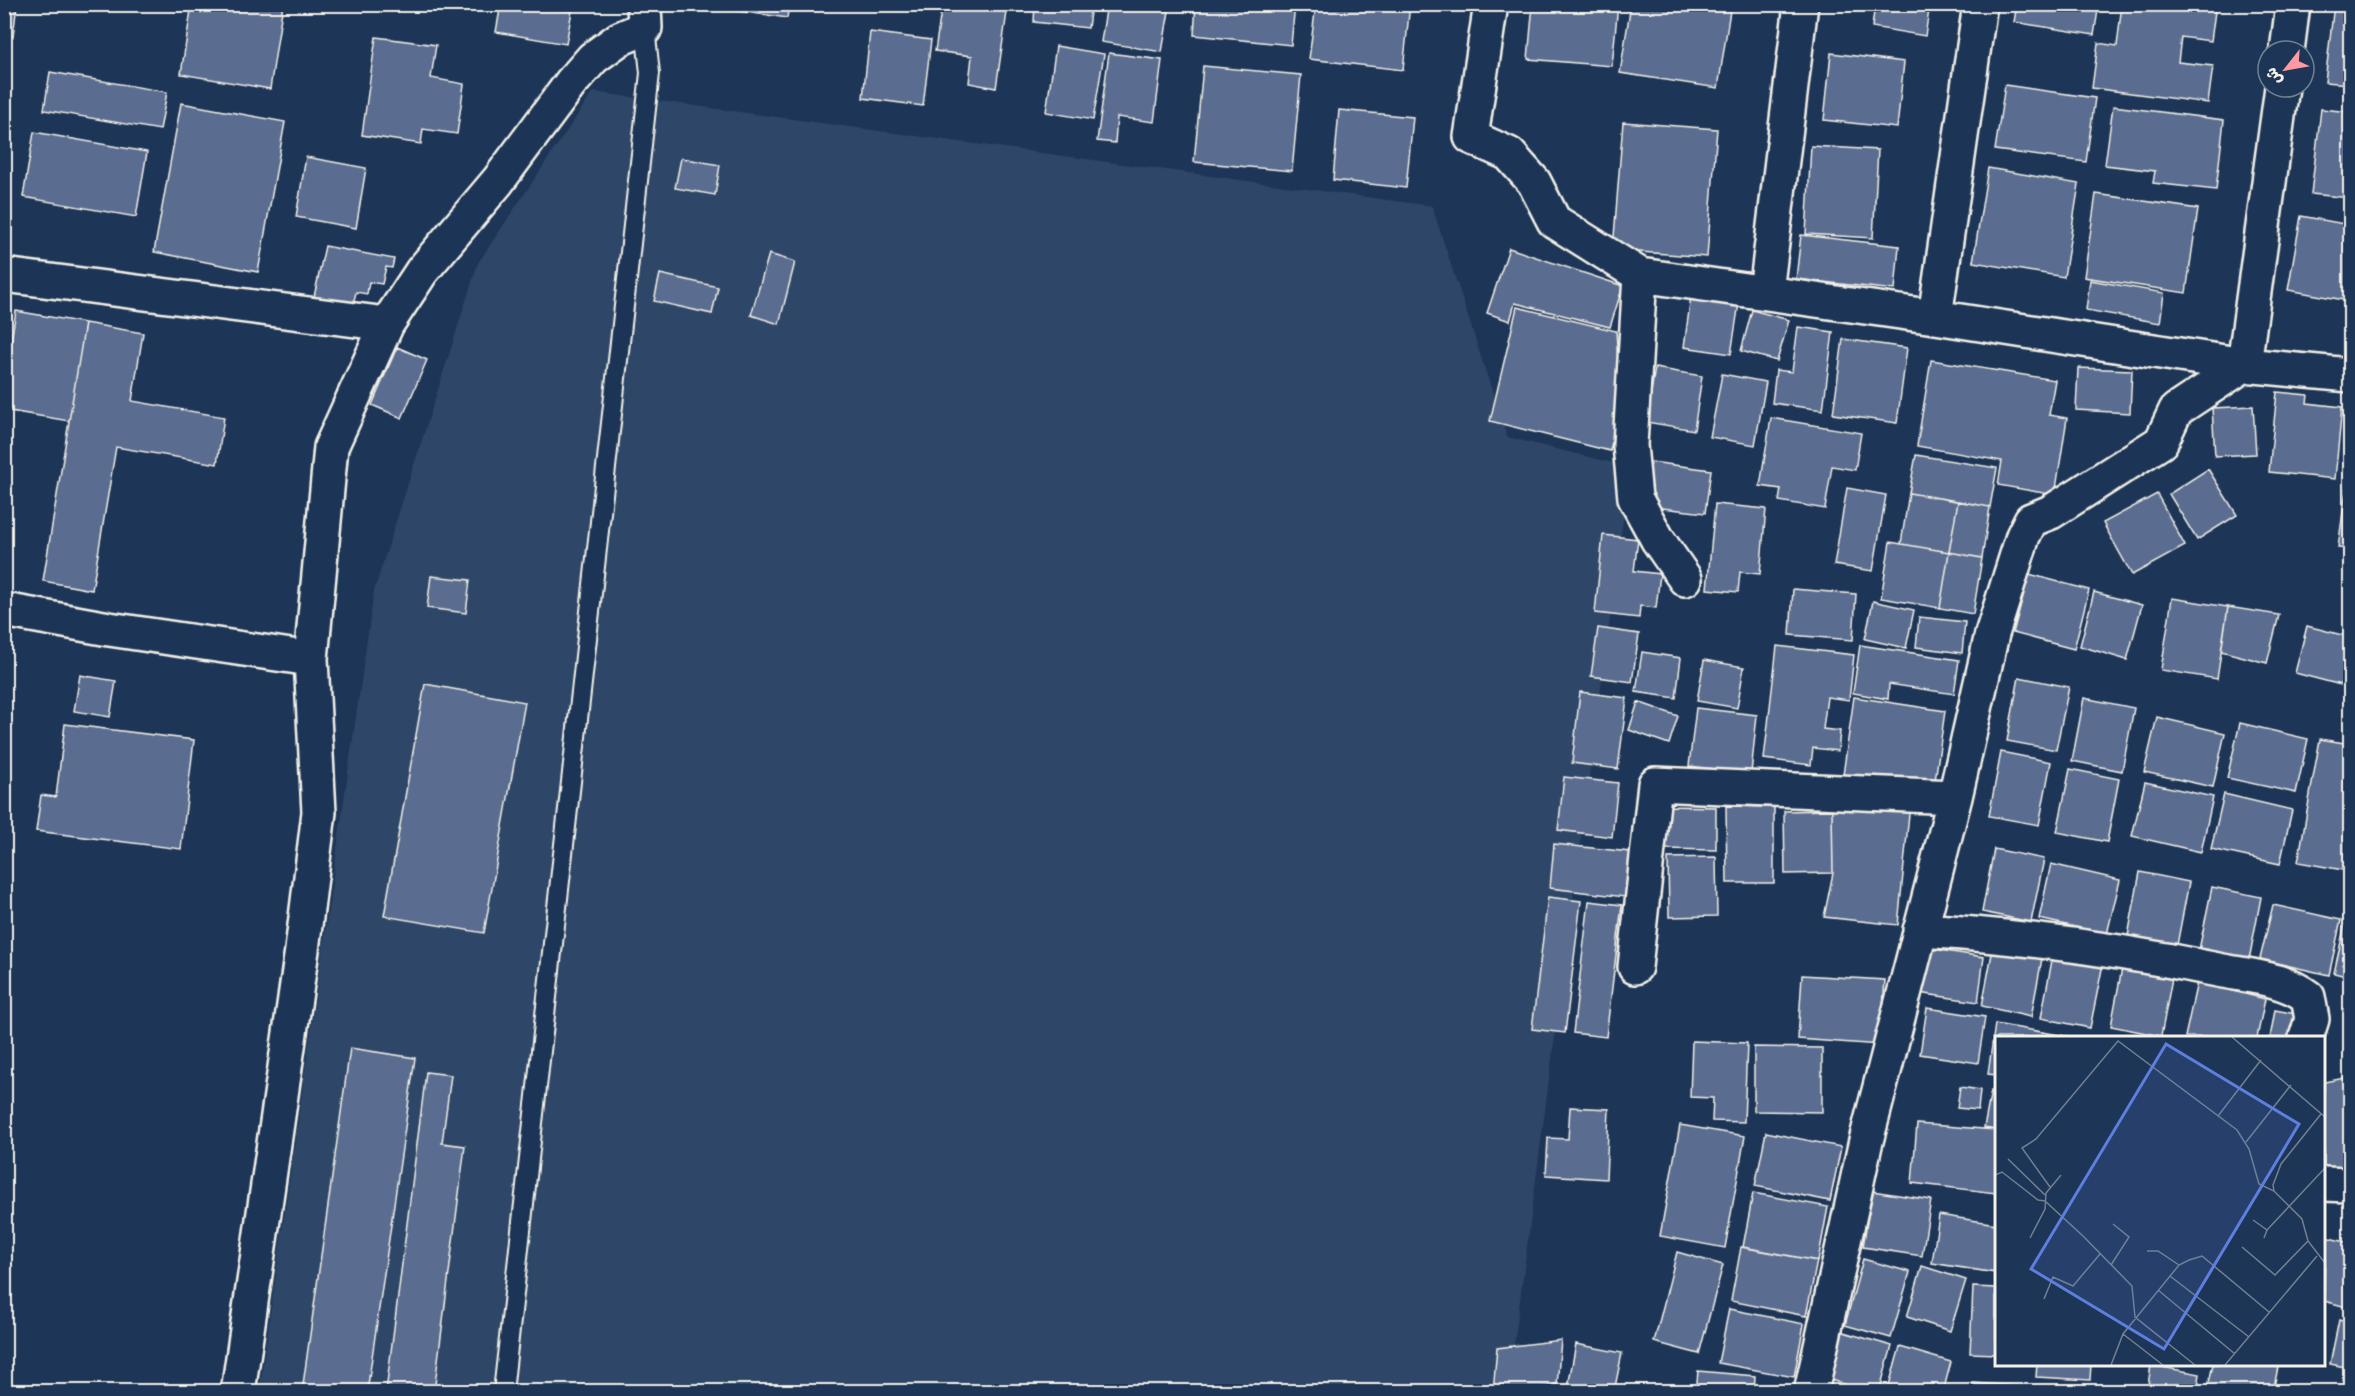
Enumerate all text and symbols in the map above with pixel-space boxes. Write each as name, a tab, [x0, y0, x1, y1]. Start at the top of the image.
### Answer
north arrow	[2256, 39, 2316, 99]
text: ش	[2259, 64, 2287, 90]
inset map	[1995, 1036, 2325, 1366]

